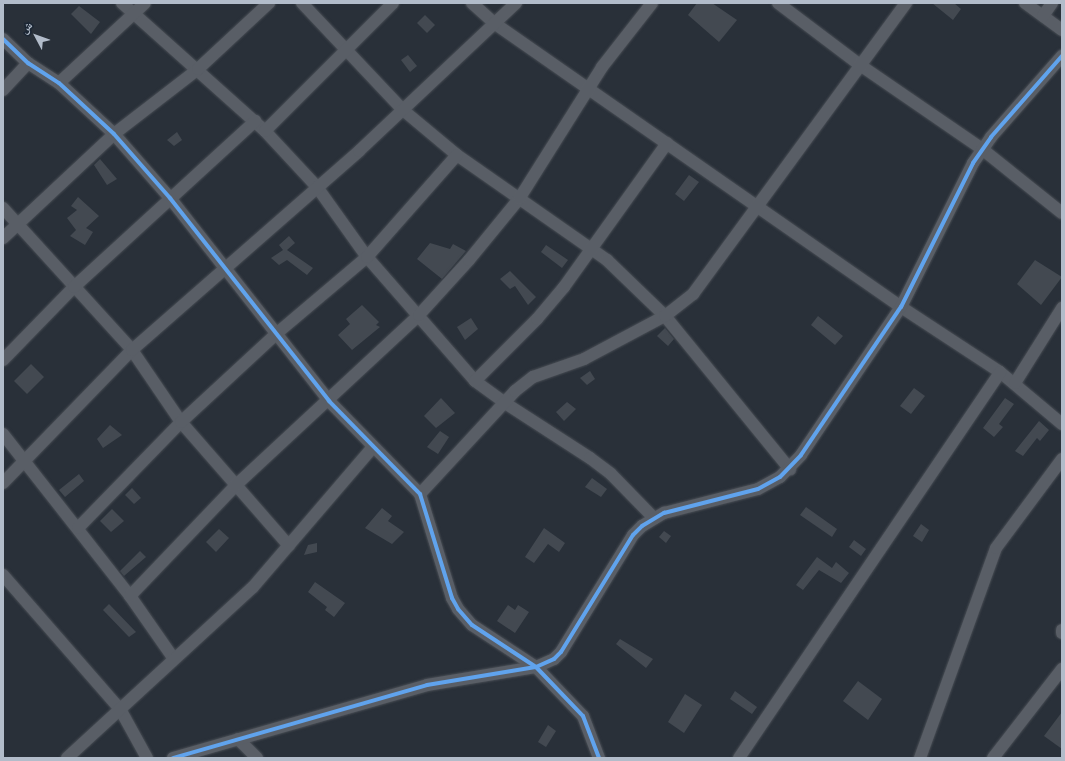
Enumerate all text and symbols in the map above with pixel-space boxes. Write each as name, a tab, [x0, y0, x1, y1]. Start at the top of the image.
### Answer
north arrow	[16, 16, 56, 56]
text: ش	[17, 18, 36, 37]

